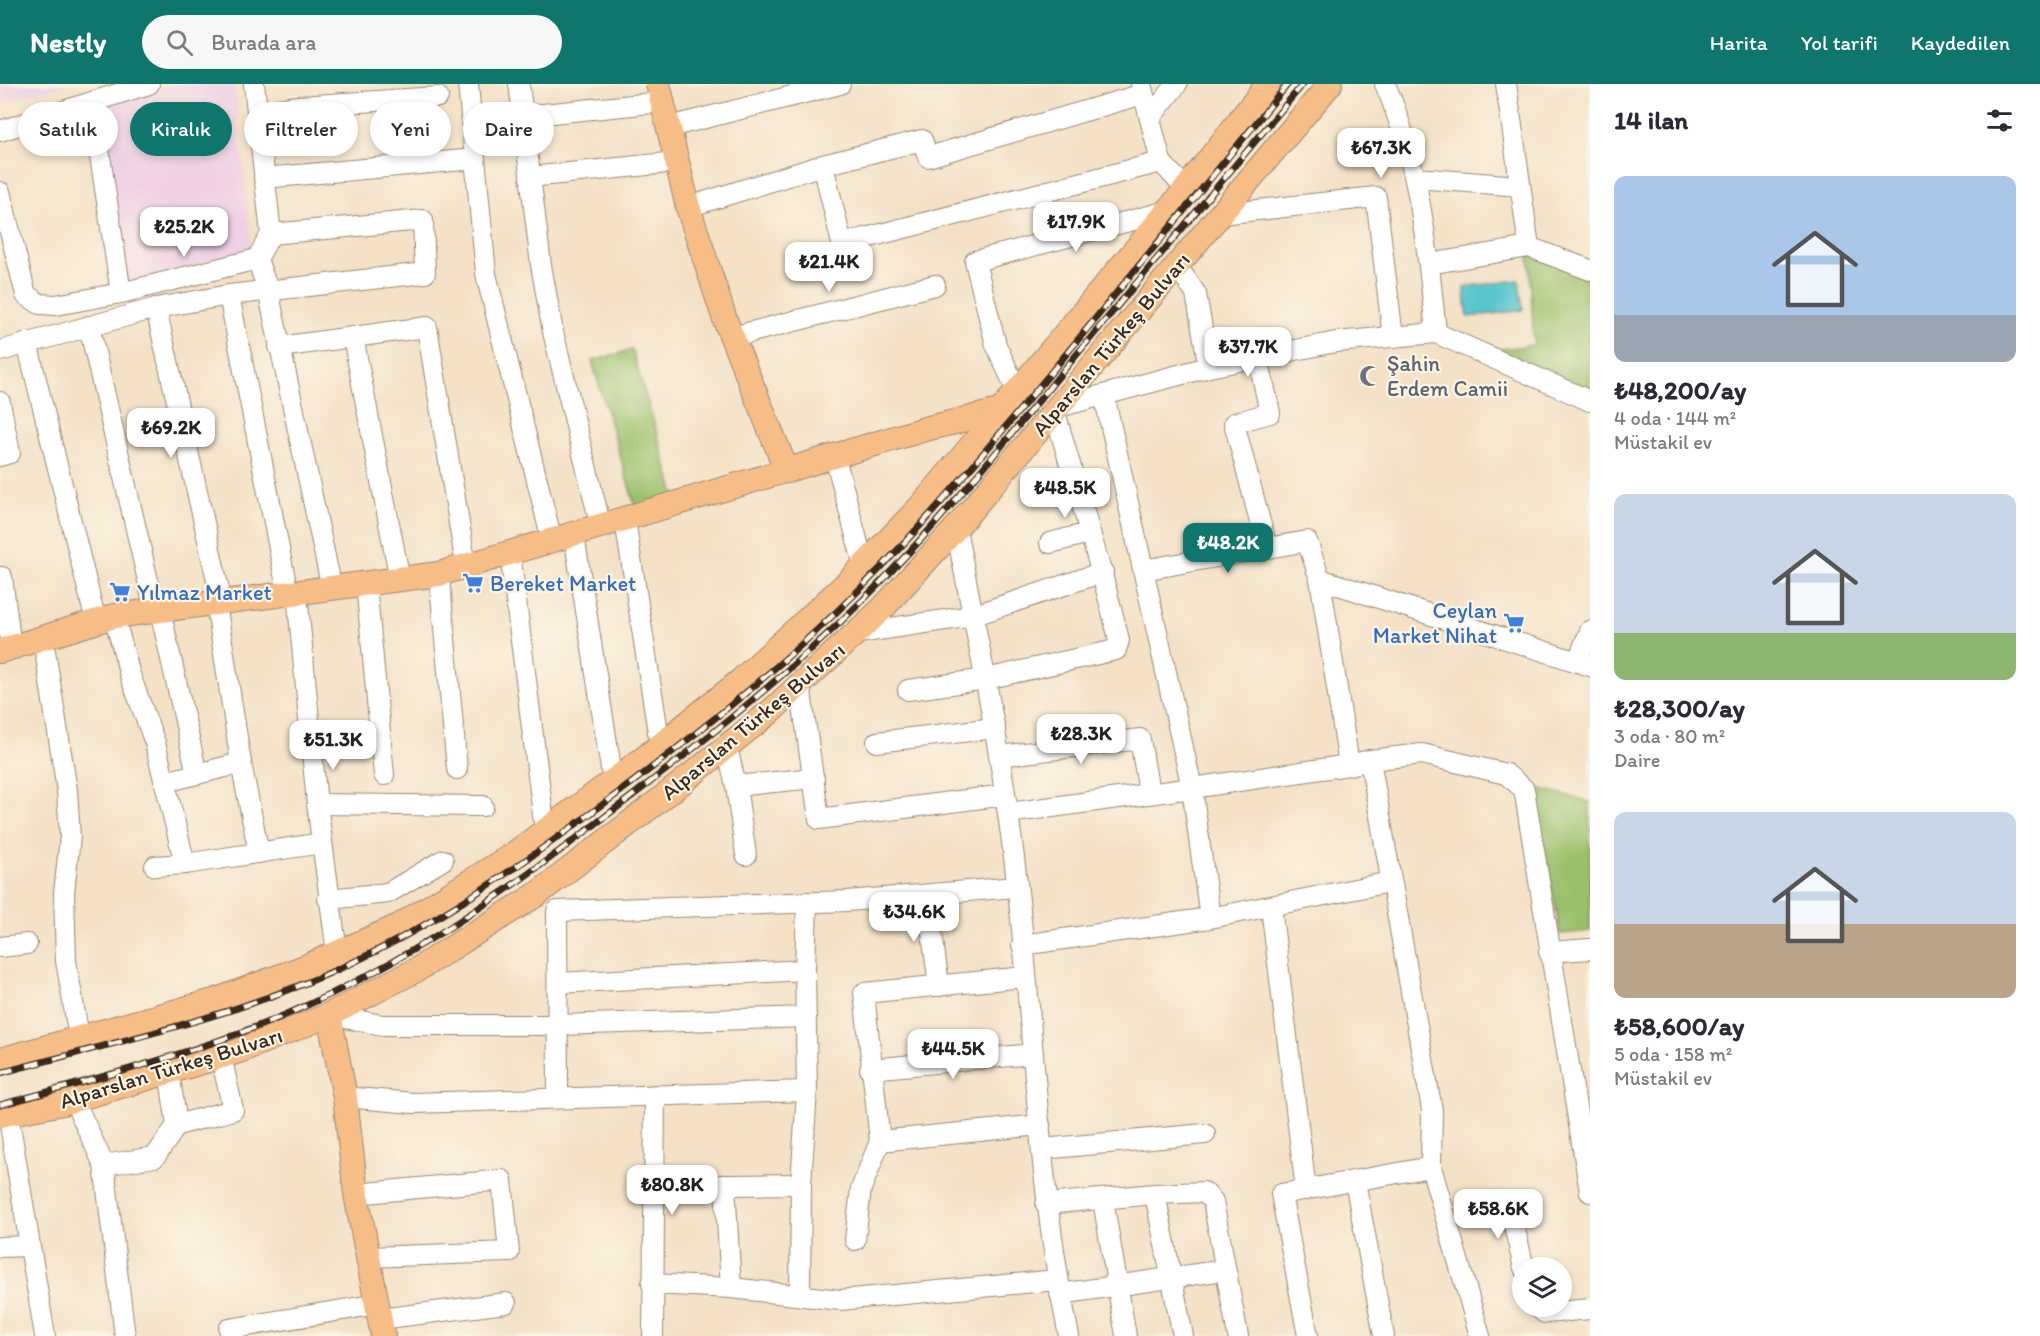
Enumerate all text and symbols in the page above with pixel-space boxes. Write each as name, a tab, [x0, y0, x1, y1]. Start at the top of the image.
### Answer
search box	[142, 15, 562, 69]
text: Nestly	[30, 25, 106, 59]
icon: search	[163, 26, 196, 59]
text: Burada ara	[211, 29, 316, 56]
text: Harita	[1710, 30, 1768, 55]
text: Yol tarifi	[1801, 30, 1878, 55]
text: Kaydedilen	[1911, 30, 2010, 55]
chip: Satılık	[18, 102, 118, 156]
chip: Kiralık	[130, 102, 232, 156]
chip: Filtreler	[244, 102, 358, 156]
chip: Yeni	[370, 102, 451, 156]
chip: Daire	[463, 102, 554, 156]
text: 14 ilan	[1614, 104, 1688, 136]
icon: filters	[1983, 104, 2016, 137]
pin: ₺67.3K	[1332, 128, 1430, 179]
text: ₺67.3K	[1351, 135, 1411, 159]
pin: ₺17.9K	[1027, 202, 1125, 253]
pin: ₺25.2K	[135, 207, 233, 258]
text: ₺17.9K	[1047, 209, 1105, 233]
text: ₺25.2K	[154, 214, 214, 238]
icon: home	[1761, 215, 1869, 323]
pin: ₺21.4K	[780, 242, 878, 293]
street label: Alparslan Türkeş Bulvarı	[1026, 247, 1196, 441]
text: ₺21.4K	[799, 249, 859, 273]
pin: ₺37.7K	[1199, 327, 1297, 378]
text: ₺37.7K	[1218, 334, 1278, 358]
place label: Şahin Erdem Camii	[1387, 350, 1508, 402]
mosque icon: Şahin Erdem Camii	[1358, 364, 1382, 388]
text: ₺48,200/ay	[1614, 374, 1746, 406]
text: 4 oda · 144 m²	[1614, 406, 1736, 430]
pin: ₺69.2K	[122, 408, 220, 459]
text: ₺69.2K	[141, 415, 201, 439]
text: Müstakil ev	[1614, 430, 1712, 454]
pin: ₺48.5K	[1016, 468, 1114, 519]
text: ₺48.5K	[1034, 475, 1096, 499]
pin: ₺48.2K	[1179, 523, 1277, 574]
text: ₺48.2K	[1197, 530, 1259, 554]
icon: home	[1761, 533, 1869, 641]
place label: Bereket Market	[490, 570, 636, 597]
supermarket icon: Bereket Market	[461, 571, 485, 595]
place label: Yılmaz Market	[137, 579, 272, 606]
supermarket icon: Yılmaz Market	[108, 580, 132, 604]
place label: Ceylan Market Nihat	[1373, 597, 1498, 649]
supermarket icon: Ceylan Market Nihat	[1502, 611, 1526, 635]
street label: Alparslan Türkeş Bulvarı	[656, 636, 850, 806]
text: ₺28,300/ay	[1614, 692, 1745, 724]
pin: ₺28.3K	[1032, 714, 1130, 765]
pin: ₺51.3K	[284, 720, 382, 771]
text: ₺28.3K	[1051, 721, 1111, 745]
text: 3 oda · 80 m²	[1614, 724, 1725, 748]
text: ₺51.3K	[303, 727, 363, 751]
text: Daire	[1614, 748, 1660, 772]
icon: home	[1761, 851, 1869, 959]
pin: ₺34.6K	[865, 892, 963, 943]
text: ₺34.6K	[883, 899, 945, 923]
text: ₺58,600/ay	[1614, 1010, 1744, 1042]
street label: Alparslan Türkeş Bulvarı	[56, 1021, 286, 1115]
pin: ₺44.5K	[904, 1029, 1002, 1080]
text: ₺44.5K	[922, 1036, 985, 1060]
text: 5 oda · 158 m²	[1614, 1042, 1732, 1066]
text: Müstakil ev	[1614, 1066, 1712, 1090]
pin: ₺80.8K	[623, 1165, 721, 1216]
text: ₺80.8K	[641, 1172, 703, 1196]
pin: ₺58.6K	[1449, 1189, 1547, 1240]
text: ₺58.6K	[1468, 1196, 1528, 1220]
map controls	[1512, 1257, 1572, 1317]
button: layers	[1512, 1257, 1572, 1317]

